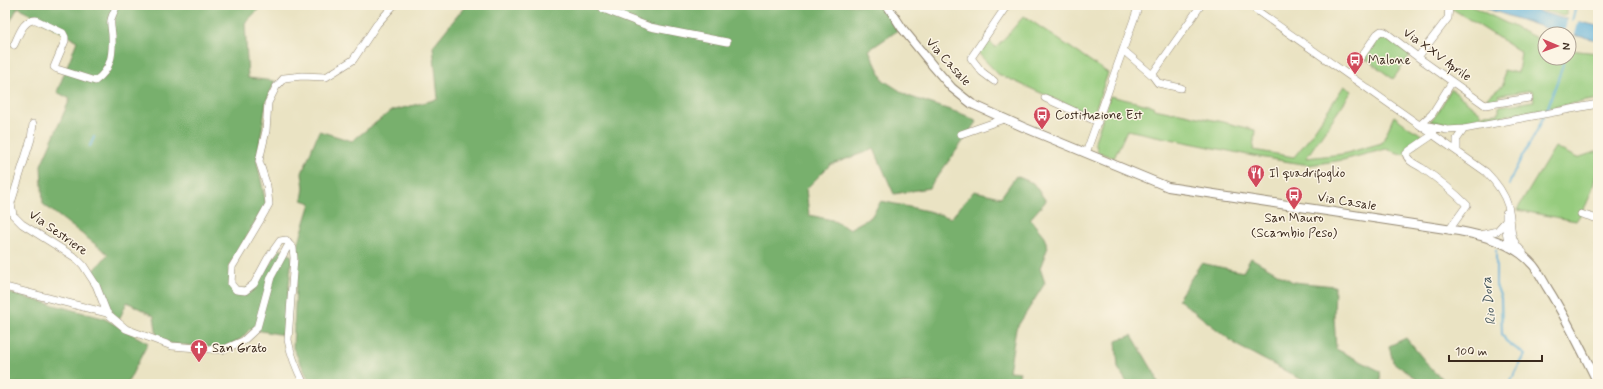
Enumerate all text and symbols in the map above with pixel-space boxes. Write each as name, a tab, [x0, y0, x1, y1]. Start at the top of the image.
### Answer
street label: Via XXV Aprile	[1399, 24, 1475, 86]
north arrow	[1537, 26, 1577, 66]
street label: Via Casale	[922, 34, 974, 90]
text: N	[1559, 42, 1573, 50]
bus stop icon: Malone	[1345, 50, 1365, 75]
place label: Malone	[1368, 52, 1411, 69]
bus stop icon: Costituzione Est	[1032, 105, 1052, 130]
place label: Costituzione Est	[1055, 107, 1142, 124]
restaurant icon: Il quadrifoglio	[1246, 163, 1266, 188]
place label: Il quadrifoglio	[1269, 165, 1346, 184]
bus stop icon: San Mauro (Scambio Peso)	[1284, 185, 1304, 210]
street label: Via Casale	[1316, 189, 1378, 215]
street label: Via Sestriere	[25, 207, 91, 259]
place label: San Mauro (Scambio Peso)	[1251, 210, 1337, 242]
water label: Rio Dora	[1477, 276, 1501, 326]
scale bar	[1449, 337, 1542, 363]
church icon: San Grato	[189, 338, 209, 363]
place label: San Grato	[212, 340, 267, 357]
text: 100 m	[1455, 344, 1487, 360]

